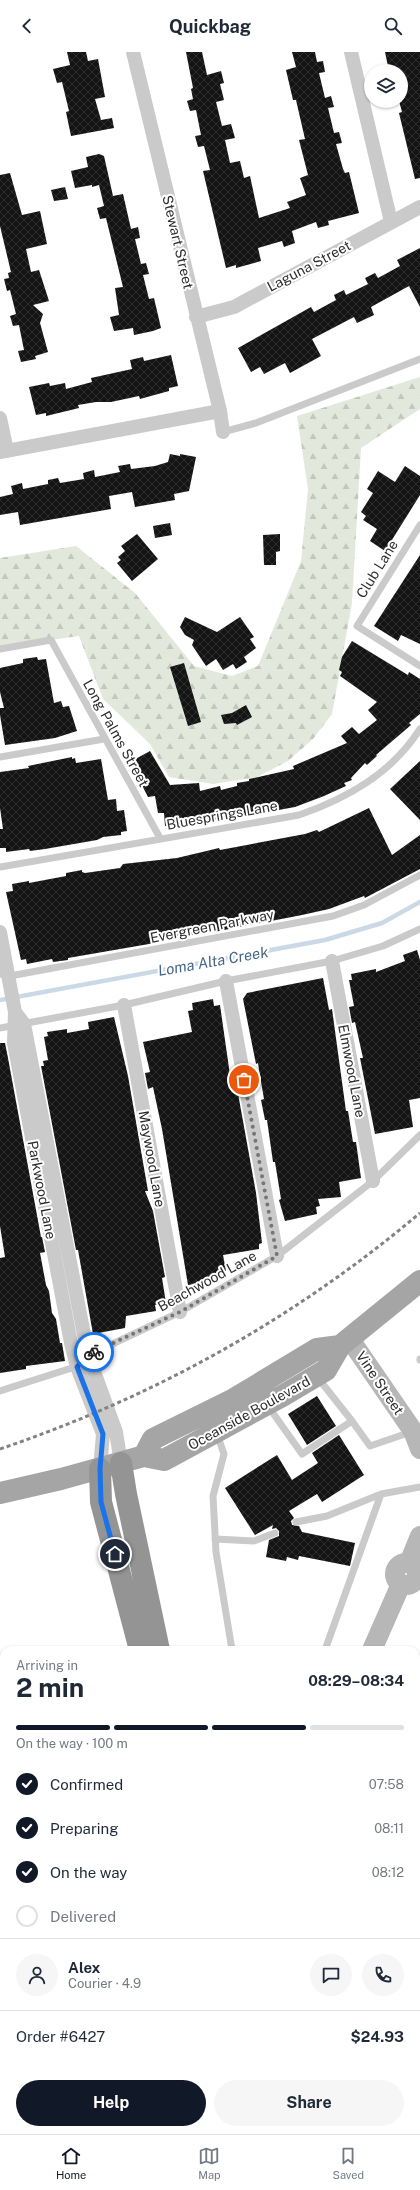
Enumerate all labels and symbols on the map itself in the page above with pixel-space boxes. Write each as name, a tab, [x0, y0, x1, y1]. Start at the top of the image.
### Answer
street label: Stewart Street	[159, 194, 197, 290]
street label: Laguna Street	[264, 237, 354, 295]
street label: Club Lane	[353, 537, 401, 601]
street label: Long Palms Street	[80, 677, 152, 789]
street label: Bluesprings Lane	[165, 797, 279, 833]
street label: Evergreen Parkway	[149, 906, 276, 946]
water label: Loma Alta Creek	[157, 943, 270, 979]
street label: Elmwood Lane	[335, 1023, 369, 1119]
pin	[227, 1063, 261, 1097]
street label: Maywood Lane	[136, 1110, 168, 1208]
street label: Parkwood Lane	[25, 1139, 59, 1241]
street label: Beachwood Lane	[155, 1247, 259, 1315]
courier	[74, 1332, 114, 1372]
street label: Vine Street	[353, 1348, 407, 1418]
street label: Oceanside Boulevard	[185, 1373, 313, 1453]
pin	[98, 1537, 132, 1571]

